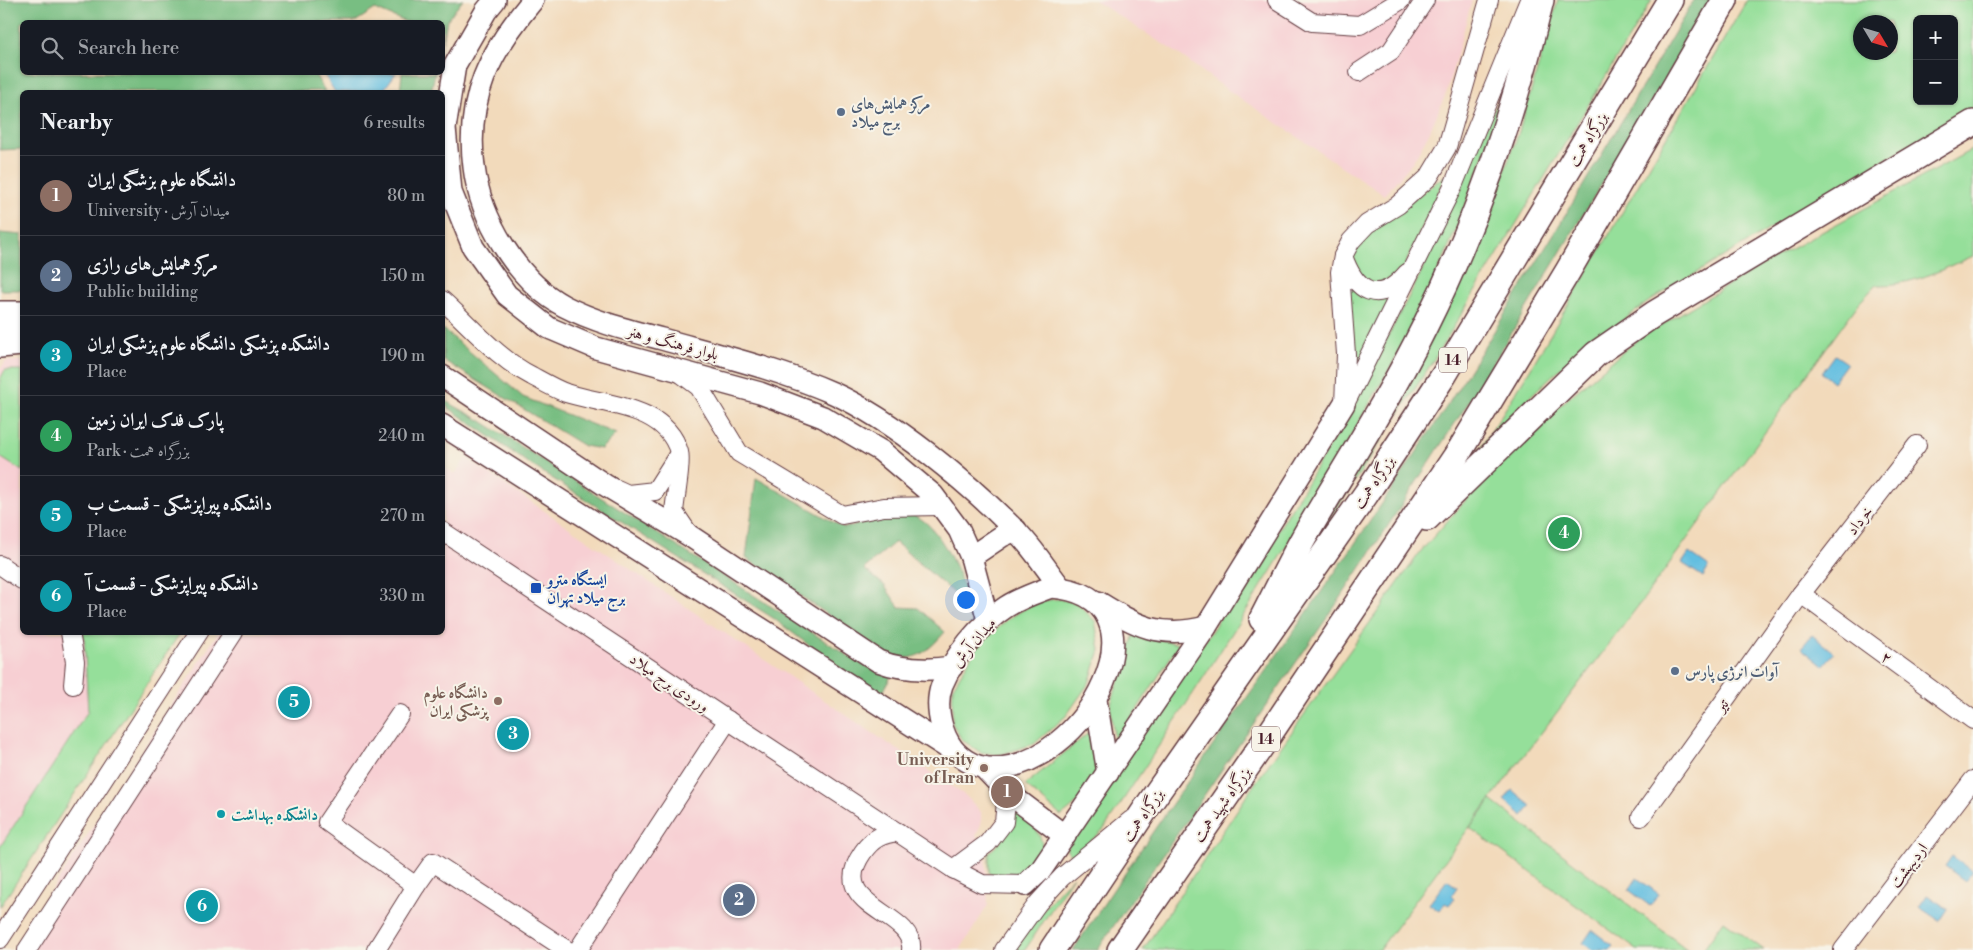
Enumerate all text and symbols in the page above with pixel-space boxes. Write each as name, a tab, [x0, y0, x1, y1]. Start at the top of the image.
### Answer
north arrow	[1853, 15, 1898, 60]
map controls	[1913, 15, 1958, 105]
button: +	[1913, 15, 1958, 60]
search box	[20, 20, 445, 75]
icon: search	[38, 34, 66, 62]
text: Search here	[78, 36, 179, 60]
button: −	[1913, 60, 1958, 105]
place label: مرکز همایش‌های برج میلاد	[851, 94, 930, 136]
marker: مرکز همایش‌های برج میلاد	[835, 106, 847, 118]
street label: بزرگراه همت	[1563, 108, 1612, 170]
text: Nearby	[40, 110, 113, 136]
text: 6 results	[364, 113, 425, 133]
text: دانشگاه علوم بزشگى ايران	[87, 168, 236, 192]
text: 1	[52, 186, 60, 206]
text: 80 m	[387, 186, 425, 206]
text: University · میدان آرش	[87, 201, 230, 221]
text: مرکز همایش‌های رازی	[87, 252, 218, 276]
text: 2	[51, 266, 61, 286]
text: 150 m	[381, 266, 425, 286]
text: Public building	[87, 282, 198, 302]
street label: بلوار فرهنگ و هنر	[623, 320, 721, 365]
text: دانشکده پزشکی دانشگاه علوم پزشکی ایران	[87, 332, 330, 356]
text: 3	[51, 346, 61, 366]
text: 190 m	[381, 346, 425, 366]
road number: 14	[1439, 348, 1467, 372]
text: Place	[87, 362, 127, 382]
text: پارک فدک ایران زمین	[87, 408, 223, 432]
text: 4	[51, 426, 61, 446]
text: 240 m	[378, 426, 425, 446]
text: Park · بزرگراه همت	[87, 441, 190, 461]
street label: بزرگراه همت	[1348, 451, 1399, 513]
text: دانشکده پیراپزشکی - قسمت ب	[87, 492, 272, 516]
street label: خرداد	[1842, 502, 1877, 539]
text: 5	[51, 506, 61, 526]
text: 270 m	[380, 506, 425, 526]
pin: 4	[1548, 514, 1580, 552]
text: Place	[87, 522, 127, 542]
place label: ایستگاه مترو برج میلاد تهران	[545, 569, 625, 612]
text: دانشکده پیراپزشکی - قسمت آ	[87, 572, 259, 596]
marker: ایستگاه مترو برج میلاد تهران	[529, 581, 543, 595]
text: 6	[51, 586, 61, 606]
text: 330 m	[379, 586, 425, 606]
your location	[953, 587, 979, 613]
text: Place	[87, 602, 127, 622]
street label: میدان آرش	[947, 613, 1000, 672]
street label: ۲	[1877, 647, 1896, 669]
street label: ورودی برج میلاد	[624, 649, 713, 720]
place label: آوات انرژی پارس	[1685, 662, 1781, 684]
marker: آوات انرژی پارس	[1669, 665, 1681, 677]
place label: دانشگاه علوم پزشکی ایران	[423, 682, 490, 722]
pin: 5	[278, 683, 310, 721]
street label: تیر	[1709, 694, 1734, 718]
marker: دانشگاه علوم پزشکی ایران	[492, 695, 504, 707]
pin: 3	[497, 715, 529, 753]
road number: 14	[1252, 726, 1280, 752]
place label: University of Iran	[897, 750, 975, 788]
marker: University of Iran	[978, 762, 990, 774]
street label: بزرگراه شهید همت	[1188, 762, 1255, 846]
pin: 1	[991, 773, 1023, 811]
street label: بزرگراه همت	[1117, 784, 1168, 846]
place label: دانشکده بهداشت	[231, 805, 318, 825]
marker: دانشکده بهداشت	[215, 808, 227, 820]
street label: اردیبهشت	[1885, 839, 1932, 892]
pin: 2	[723, 881, 755, 919]
pin: 6	[186, 887, 218, 925]

